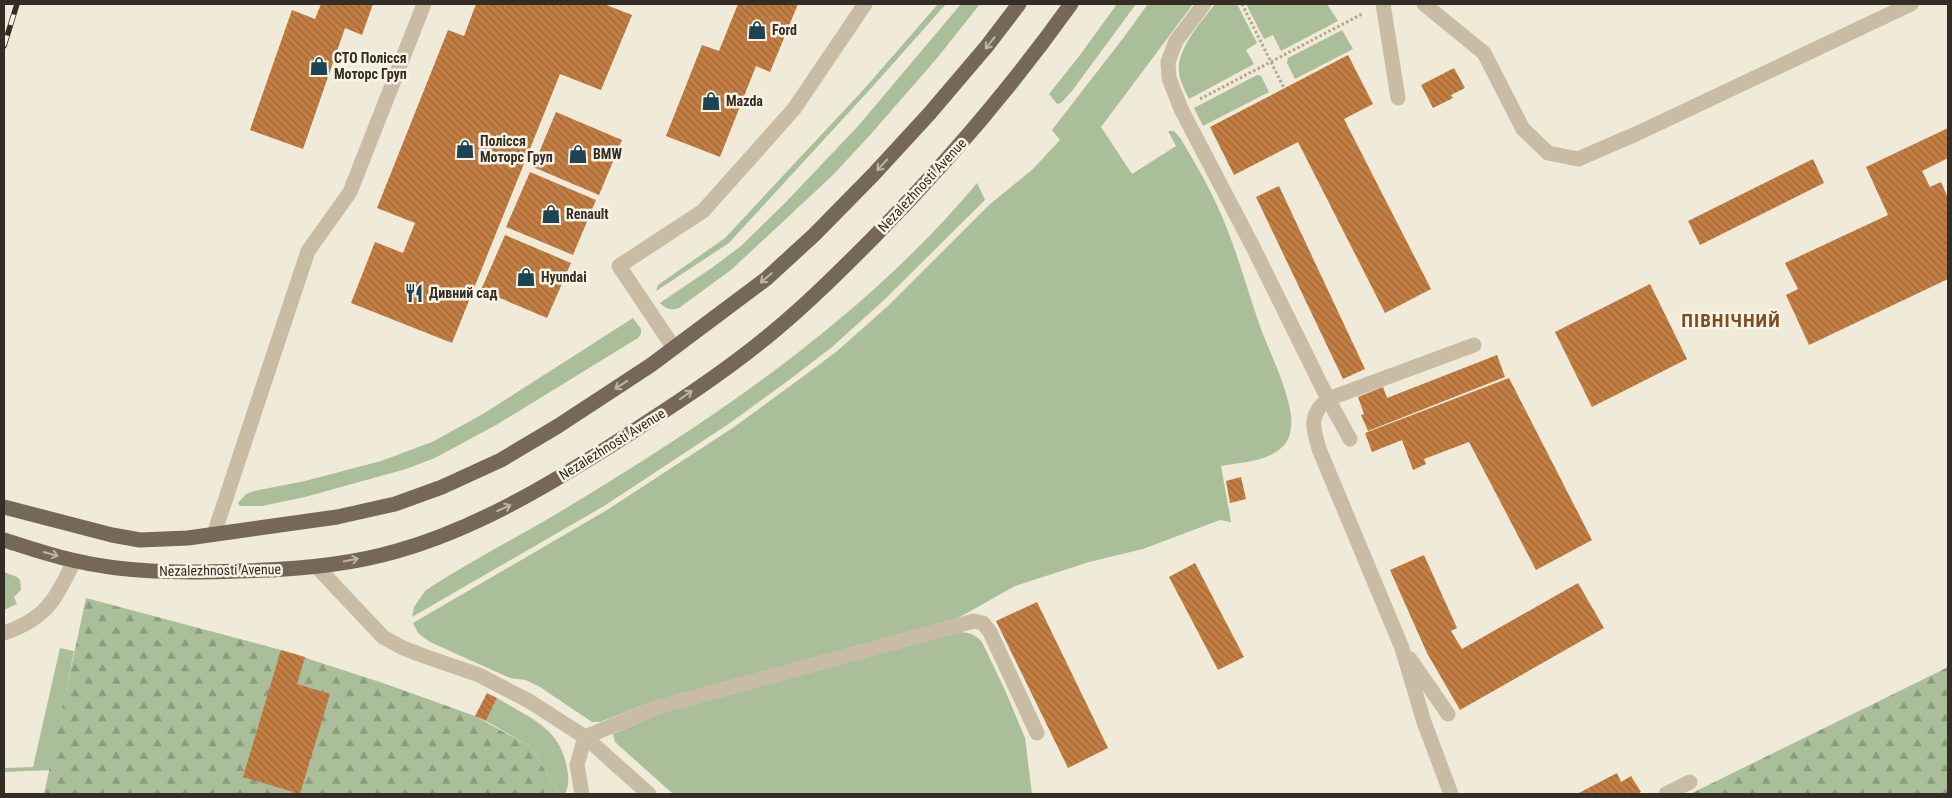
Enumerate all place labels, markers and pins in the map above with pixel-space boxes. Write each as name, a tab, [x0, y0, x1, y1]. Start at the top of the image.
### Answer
shop icon: Ford	[746, 19, 768, 41]
place label: Ford	[772, 22, 797, 38]
place label: СТО Полісся Моторс Груп	[334, 50, 407, 82]
shop icon: СТО Полісся Моторс Груп	[308, 55, 330, 77]
shop icon: Mazda	[700, 90, 722, 112]
place label: Mazda	[726, 93, 763, 109]
place label: Полісся Моторс Груп	[480, 133, 553, 165]
shop icon: Полісся Моторс Груп	[454, 138, 476, 160]
shop icon: BMW	[567, 143, 589, 165]
place label: BMW	[593, 146, 622, 162]
shop icon: Renault	[540, 203, 562, 225]
place label: Renault	[566, 206, 609, 222]
shop icon: Hyundai	[515, 266, 537, 288]
place label: Hyundai	[541, 269, 587, 285]
restaurant icon: Дивний сад	[403, 282, 425, 304]
place label: Дивний сад	[429, 285, 497, 301]

